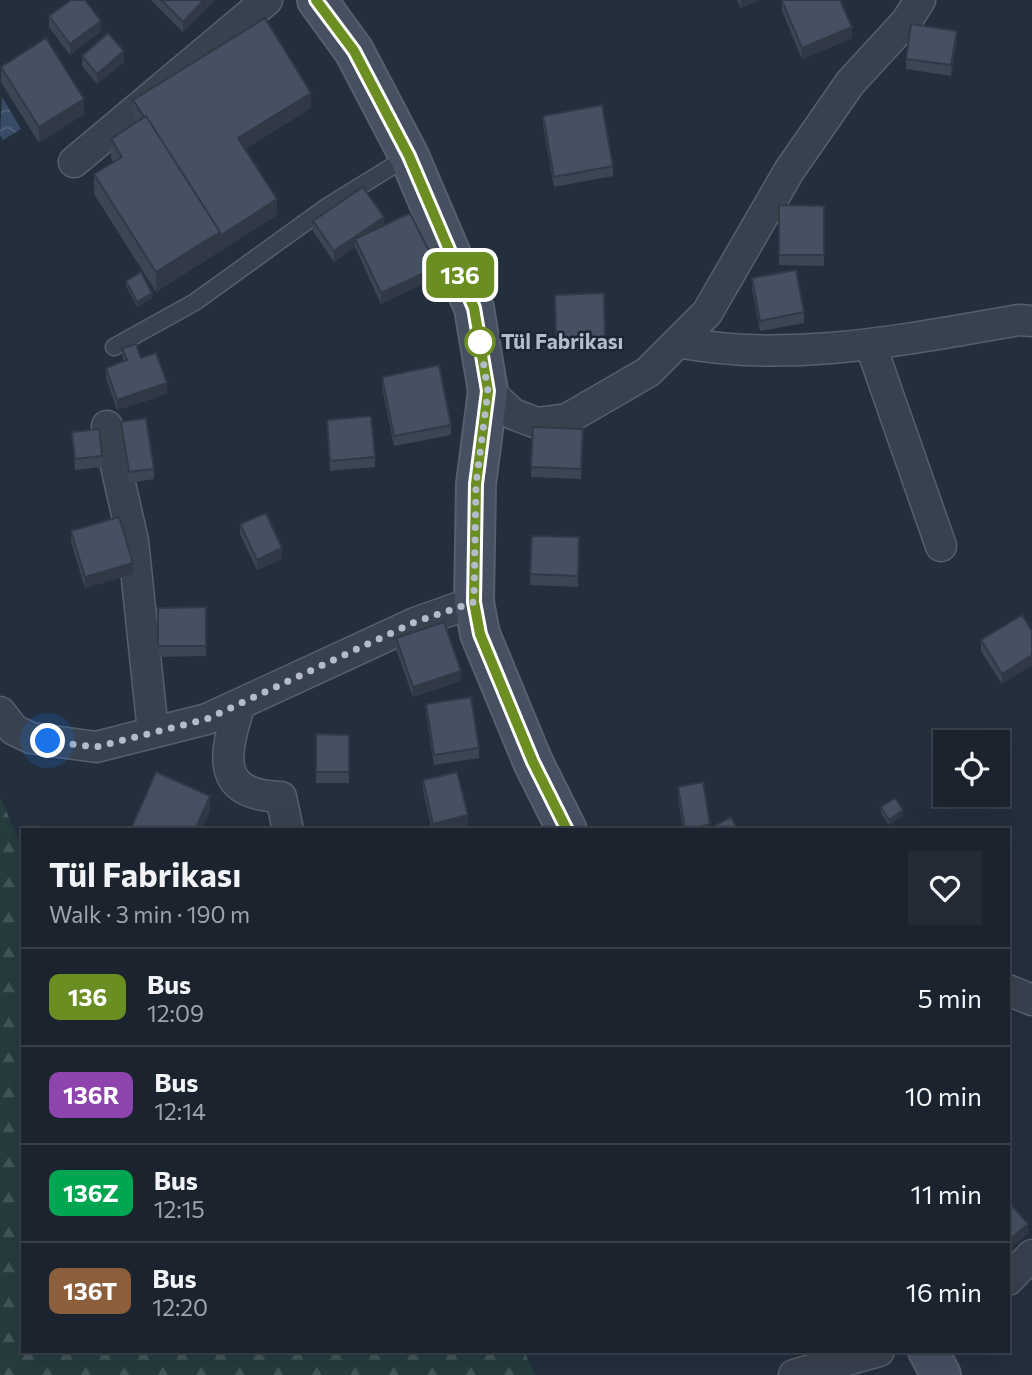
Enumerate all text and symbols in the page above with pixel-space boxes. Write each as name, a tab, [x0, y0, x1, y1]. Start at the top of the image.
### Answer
line badge: 136	[420, 252, 500, 298]
text: 136	[440, 260, 480, 289]
marker: Tül Fabrikası	[465, 327, 495, 357]
place label: Tül Fabrikası	[501, 328, 623, 353]
your location	[30, 723, 65, 758]
map controls	[933, 730, 1010, 807]
button: locate	[933, 730, 1010, 807]
button: heart	[908, 851, 982, 925]
text: Tül Fabrikası	[49, 853, 241, 894]
text: Walk · 3 min · 190 m	[49, 900, 250, 928]
text: Bus	[147, 968, 191, 999]
text: 136	[68, 982, 107, 1011]
text: 5 min	[918, 982, 982, 1013]
text: 12:09	[147, 999, 204, 1027]
text: Bus	[154, 1066, 198, 1097]
text: 136R	[63, 1080, 119, 1109]
text: 10 min	[905, 1080, 982, 1111]
text: 12:14	[154, 1097, 206, 1125]
text: Bus	[154, 1164, 198, 1195]
text: 136Z	[63, 1178, 119, 1207]
text: 11 min	[911, 1178, 982, 1209]
text: 12:15	[154, 1195, 205, 1223]
text: Bus	[152, 1262, 197, 1293]
text: 136T	[63, 1276, 117, 1305]
text: 16 min	[906, 1276, 982, 1307]
text: 12:20	[152, 1293, 208, 1321]

